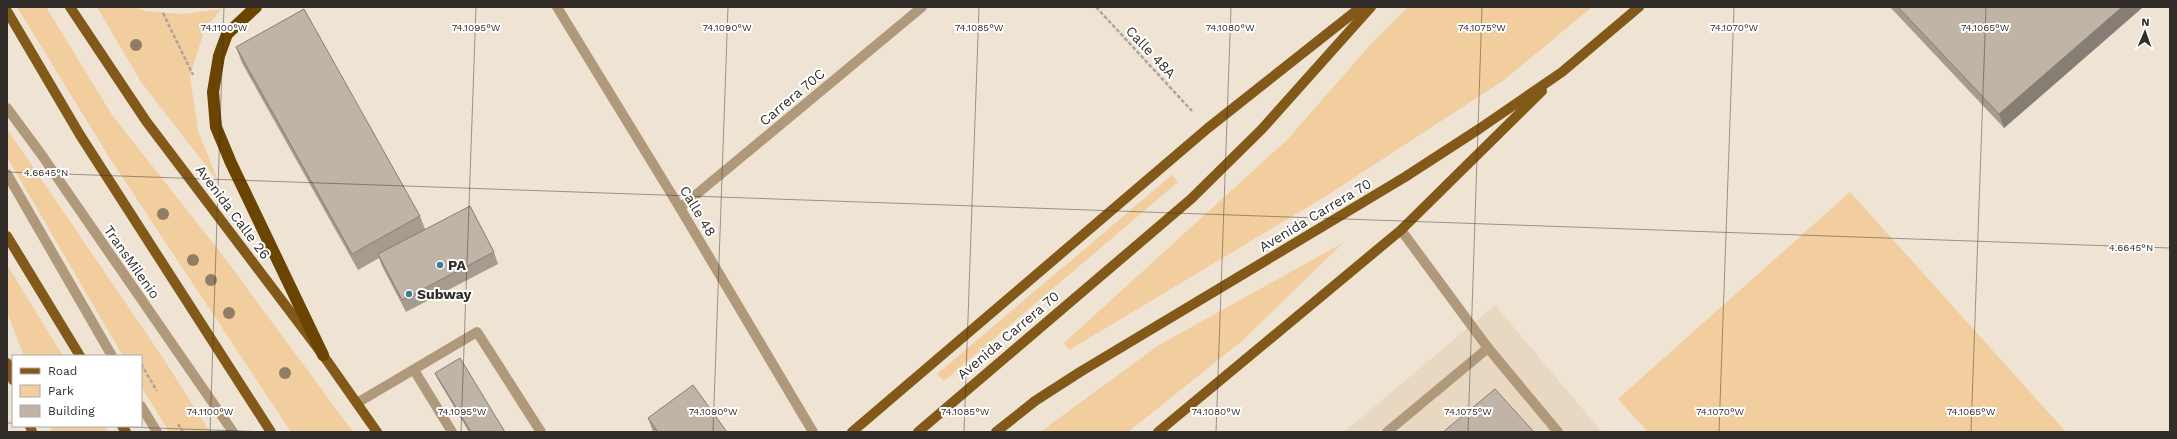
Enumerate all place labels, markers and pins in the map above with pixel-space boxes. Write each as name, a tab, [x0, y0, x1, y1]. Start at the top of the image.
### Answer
place label: PA	[448, 257, 466, 273]
marker: PA	[435, 260, 445, 270]
place label: Subway	[417, 286, 471, 302]
marker: Subway	[404, 289, 414, 299]

